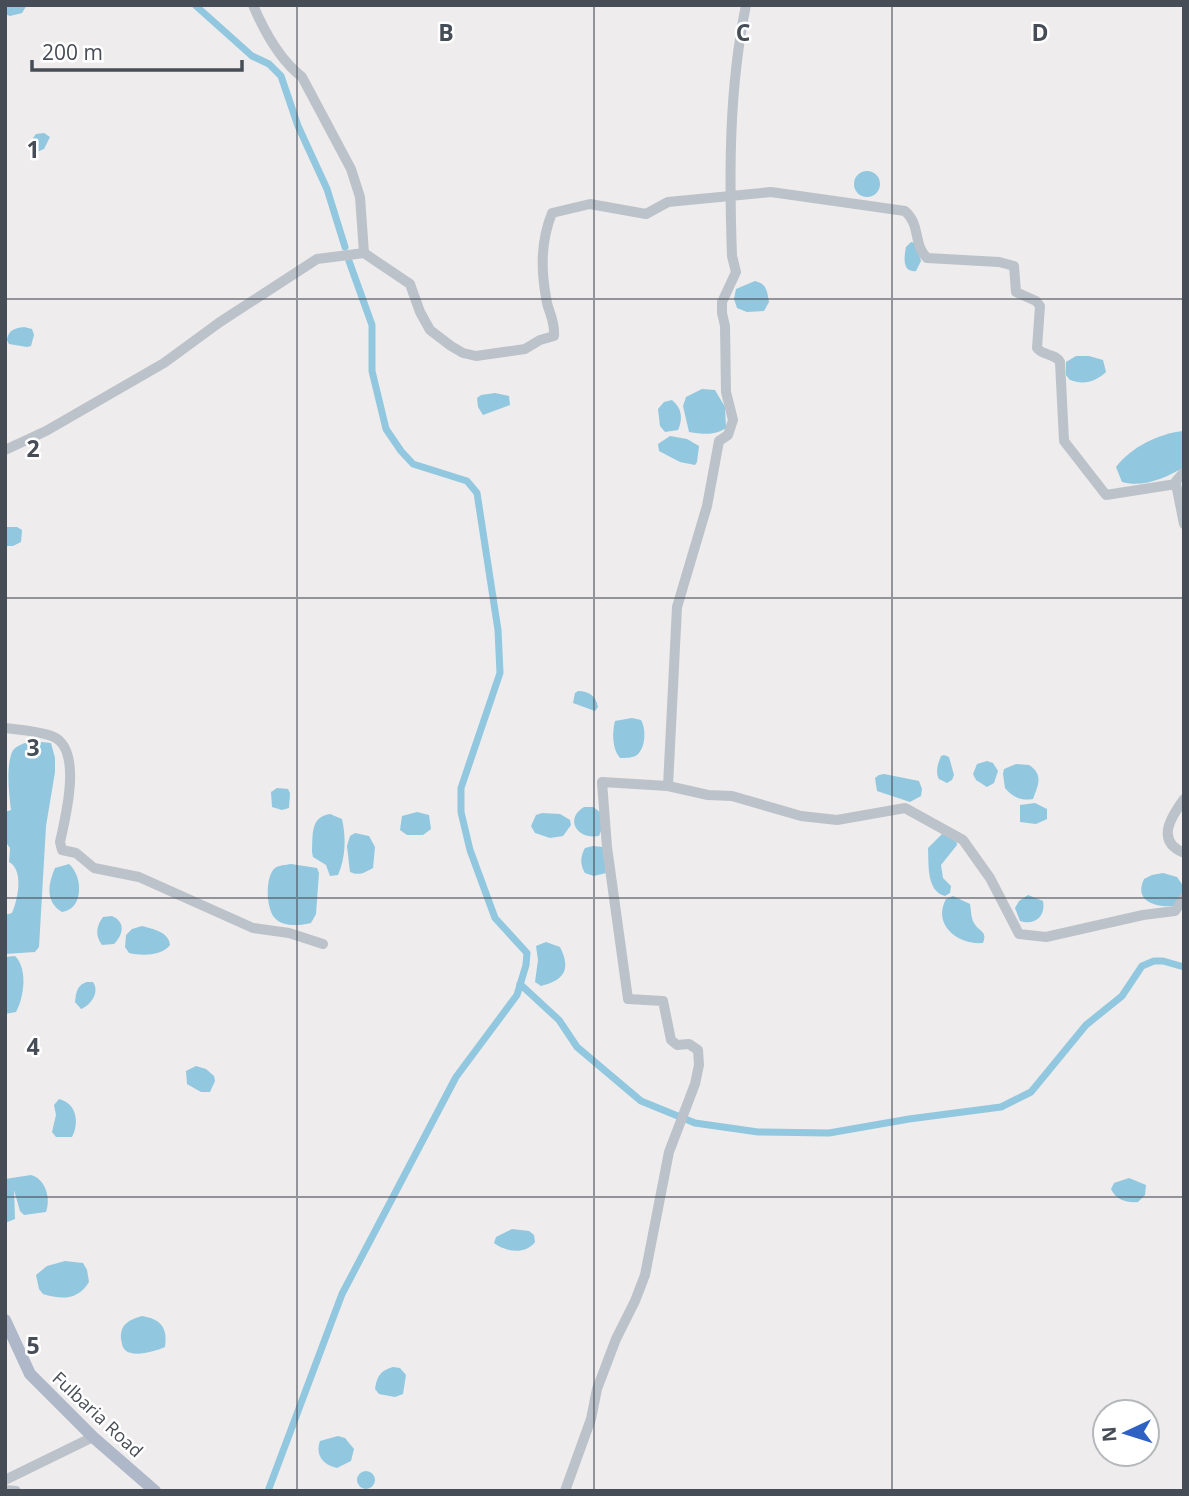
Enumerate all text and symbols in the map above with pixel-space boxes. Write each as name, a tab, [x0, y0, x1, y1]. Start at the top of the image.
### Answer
text: B	[438, 16, 454, 48]
text: C	[736, 16, 750, 48]
text: D	[1031, 16, 1049, 48]
scale bar	[32, 28, 242, 72]
text: 200 m	[42, 38, 103, 66]
text: 1	[26, 133, 40, 165]
text: 2	[26, 432, 40, 464]
text: 3	[26, 731, 40, 763]
text: 4	[26, 1030, 40, 1062]
text: 5	[26, 1329, 40, 1361]
street label: Fulbaria Road	[48, 1366, 148, 1462]
north arrow	[1091, 1398, 1161, 1468]
text: N	[1096, 1426, 1123, 1443]

